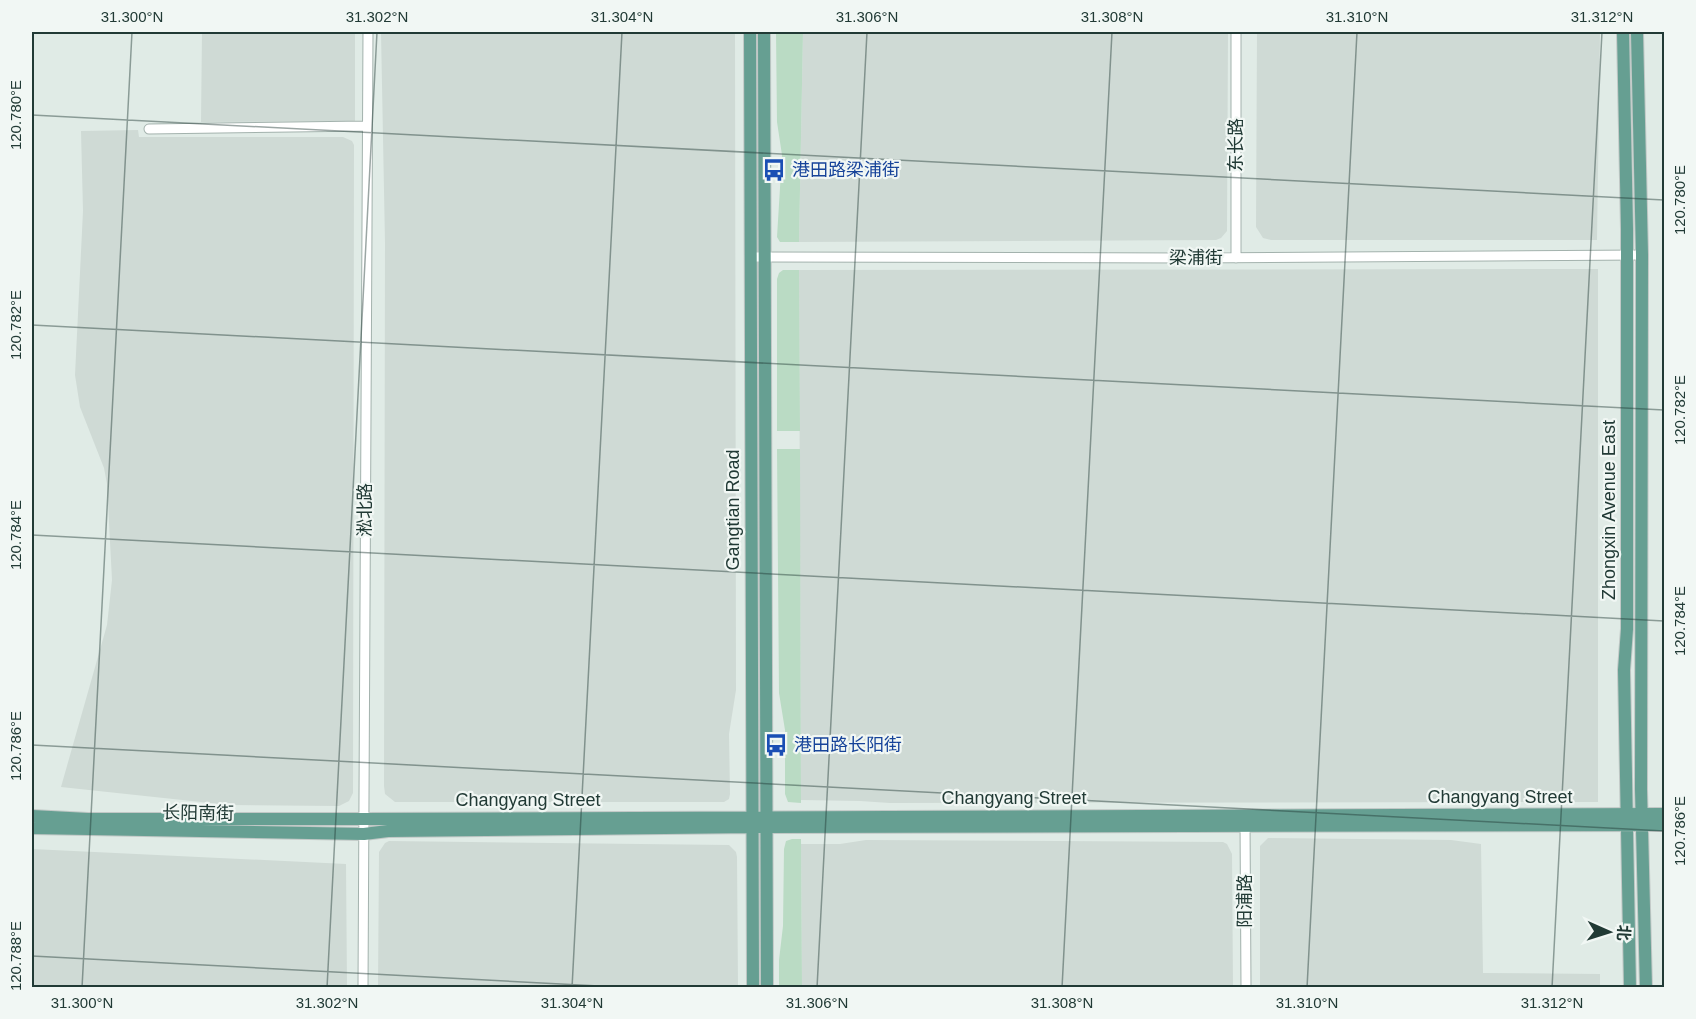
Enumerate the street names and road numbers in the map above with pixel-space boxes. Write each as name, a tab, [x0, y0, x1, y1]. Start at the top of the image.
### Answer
street label: 东长路	[1226, 118, 1246, 172]
street label: 梁浦街	[1169, 248, 1223, 268]
street label: Zhongxin Avenue East	[1599, 420, 1619, 600]
street label: Gangtian Road	[723, 449, 743, 571]
street label: 淞北路	[355, 483, 375, 537]
street label: Changyang Street	[1427, 787, 1573, 807]
street label: Changyang Street	[941, 788, 1087, 808]
street label: Changyang Street	[455, 790, 601, 810]
street label: 长阳南街	[162, 802, 234, 824]
street label: 阳浦路	[1235, 874, 1255, 928]

